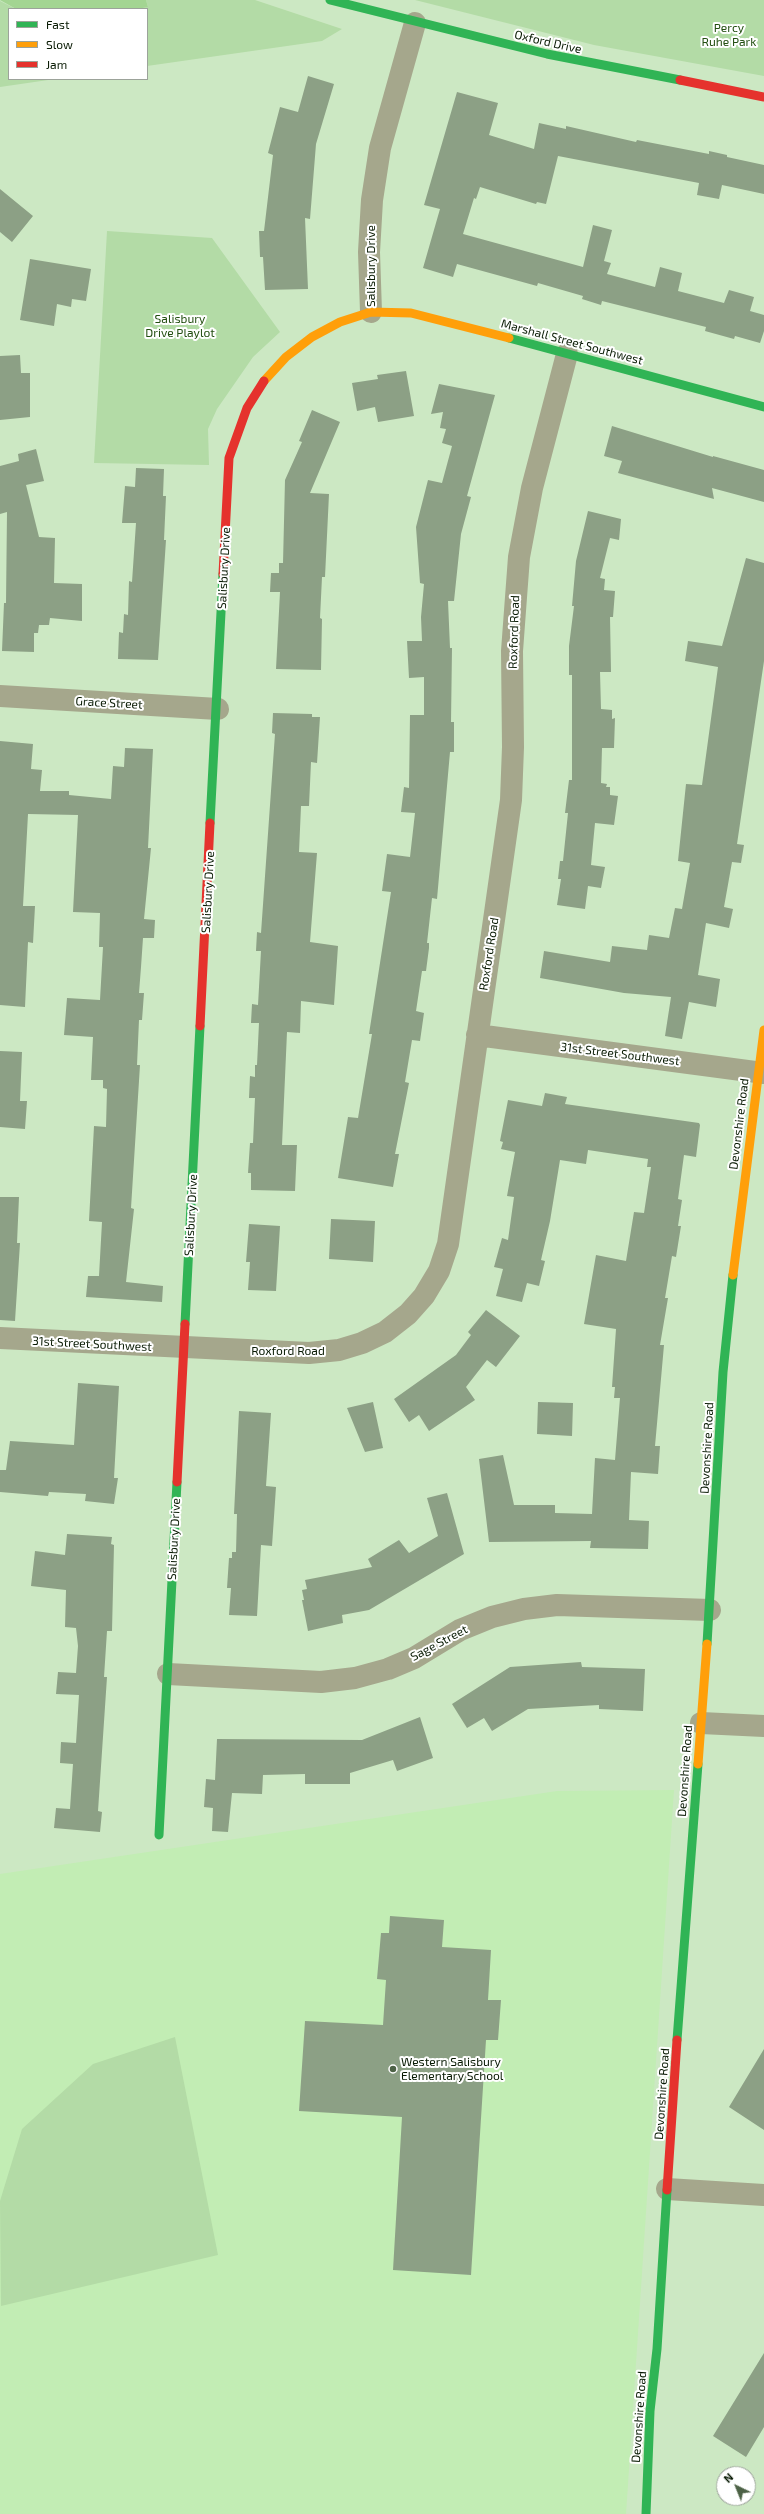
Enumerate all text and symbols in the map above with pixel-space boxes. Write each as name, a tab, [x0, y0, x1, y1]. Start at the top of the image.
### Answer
legend	[8, 8, 148, 80]
text: Fast	[46, 17, 69, 31]
park label: Percy Ruhe Park	[702, 21, 756, 49]
street label: Oxford Drive	[513, 27, 583, 57]
text: Slow	[46, 37, 73, 51]
text: Jam	[46, 57, 67, 71]
street label: Salisbury Drive	[364, 225, 378, 307]
park label: Salisbury Drive Playlot	[145, 312, 215, 340]
street label: Marshall Street Southwest	[499, 316, 645, 368]
street label: Salisbury Drive	[215, 527, 233, 609]
street label: Roxford Road	[506, 595, 522, 669]
street label: Grace Street	[75, 694, 143, 712]
street label: Salisbury Drive	[199, 851, 217, 933]
street label: Roxford Road	[476, 917, 502, 991]
street label: 31st Street Southwest	[560, 1040, 680, 1068]
street label: Devonshire Road	[726, 1078, 752, 1170]
street label: Salisbury Drive	[182, 1174, 200, 1256]
street label: 31st Street Southwest	[32, 1334, 152, 1354]
street label: Roxford Road	[251, 1344, 325, 1358]
street label: Devonshire Road	[697, 1402, 717, 1494]
street label: Salisbury Drive	[165, 1498, 183, 1580]
street label: Sage Street	[408, 1622, 470, 1664]
street label: Devonshire Road	[675, 1725, 695, 1817]
street label: Devonshire Road	[652, 2048, 672, 2140]
place label: Western Salisbury Elementary School	[401, 2055, 503, 2083]
marker: Western Salisbury Elementary School	[388, 2064, 398, 2074]
street label: Devonshire Road	[629, 2371, 649, 2463]
north arrow	[716, 2466, 756, 2506]
text: N	[721, 2470, 735, 2485]

